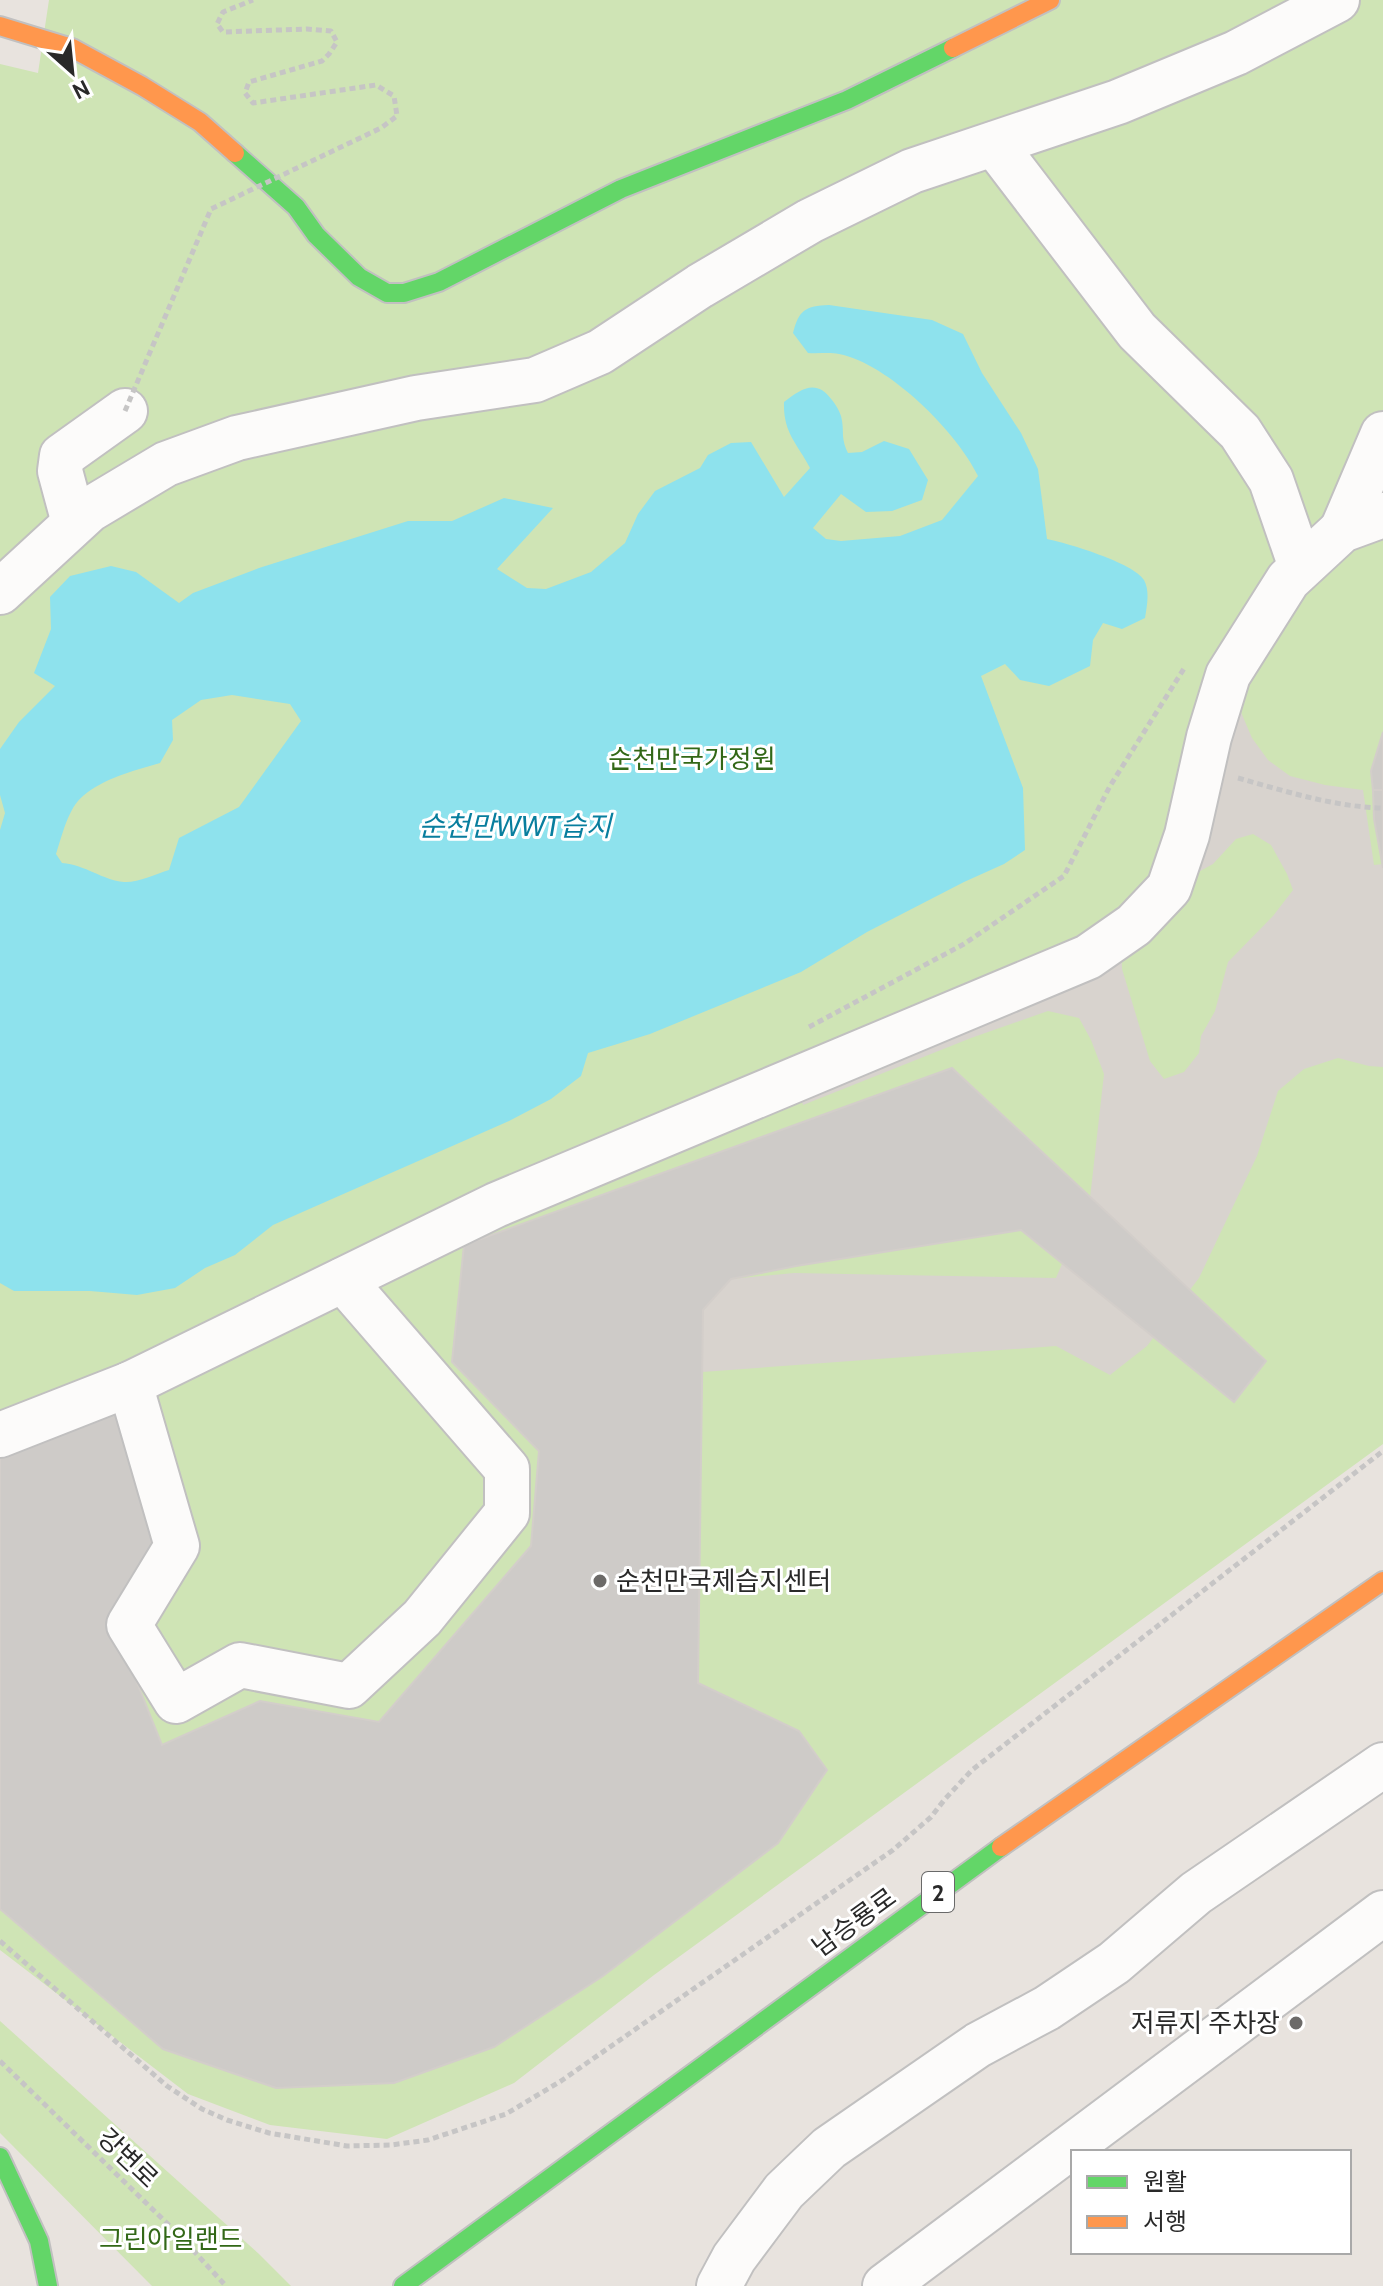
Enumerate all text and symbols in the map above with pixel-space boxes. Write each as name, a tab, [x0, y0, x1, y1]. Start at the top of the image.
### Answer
north arrow	[32, 32, 112, 112]
text: N	[68, 74, 94, 105]
park label: 순천만국가정원	[608, 743, 776, 775]
water label: 순천만WWT습지	[418, 809, 614, 843]
place label: 순천만국제습지센터	[616, 1565, 831, 1597]
marker: 순천만국제습지센터	[591, 1572, 609, 1590]
road number: 2	[922, 1872, 954, 1912]
street label: 남승룡로	[806, 1881, 902, 1963]
place label: 저류지 주차장	[1131, 2007, 1280, 2039]
marker: 저류지 주차장	[1287, 2014, 1305, 2032]
street label: 강변로	[91, 2122, 165, 2194]
legend	[1071, 2150, 1351, 2254]
text: 원활	[1143, 2167, 1187, 2196]
text: 서행	[1143, 2207, 1187, 2236]
park label: 그린아일랜드	[99, 2223, 243, 2255]

